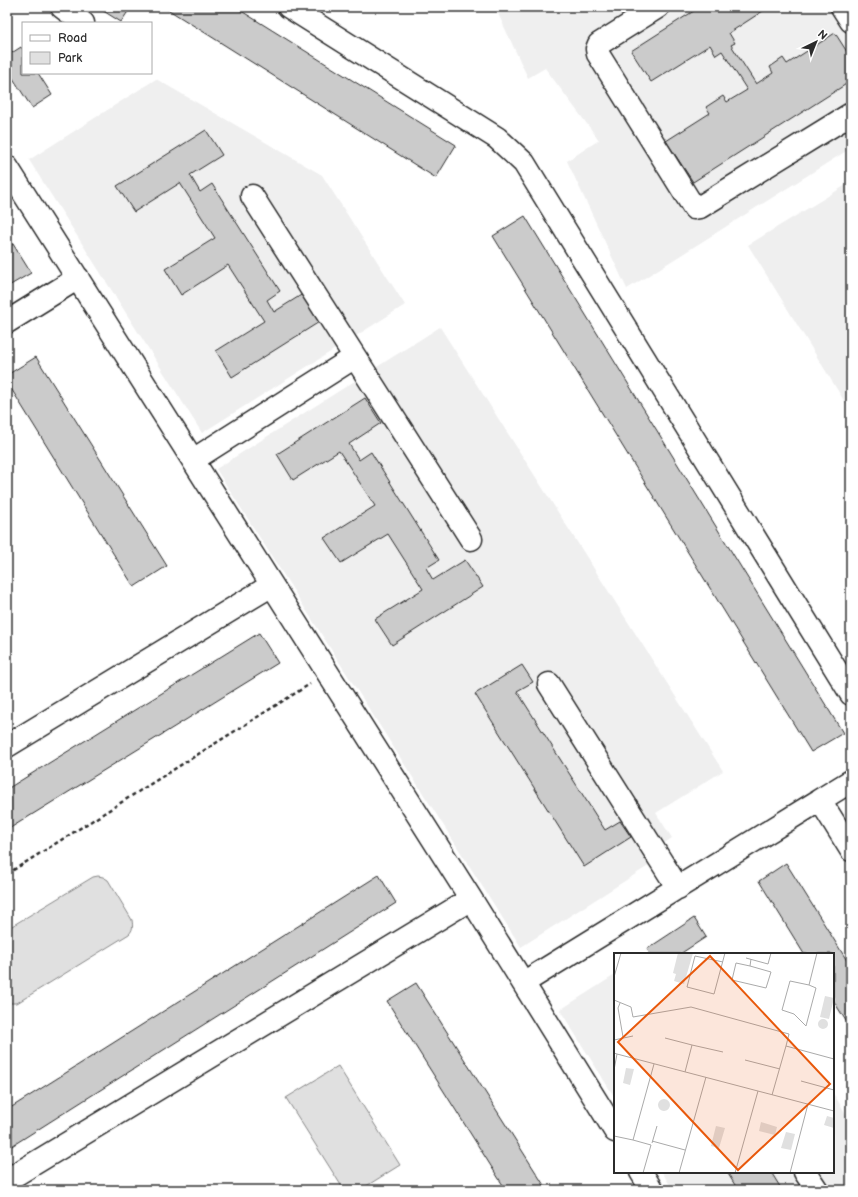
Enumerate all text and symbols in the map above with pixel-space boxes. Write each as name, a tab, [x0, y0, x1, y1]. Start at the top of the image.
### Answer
legend	[22, 22, 152, 74]
north arrow	[796, 22, 836, 62]
text: N	[815, 27, 830, 43]
text: Road	[58, 31, 87, 46]
text: Park	[58, 51, 82, 66]
inset map	[614, 953, 834, 1173]

